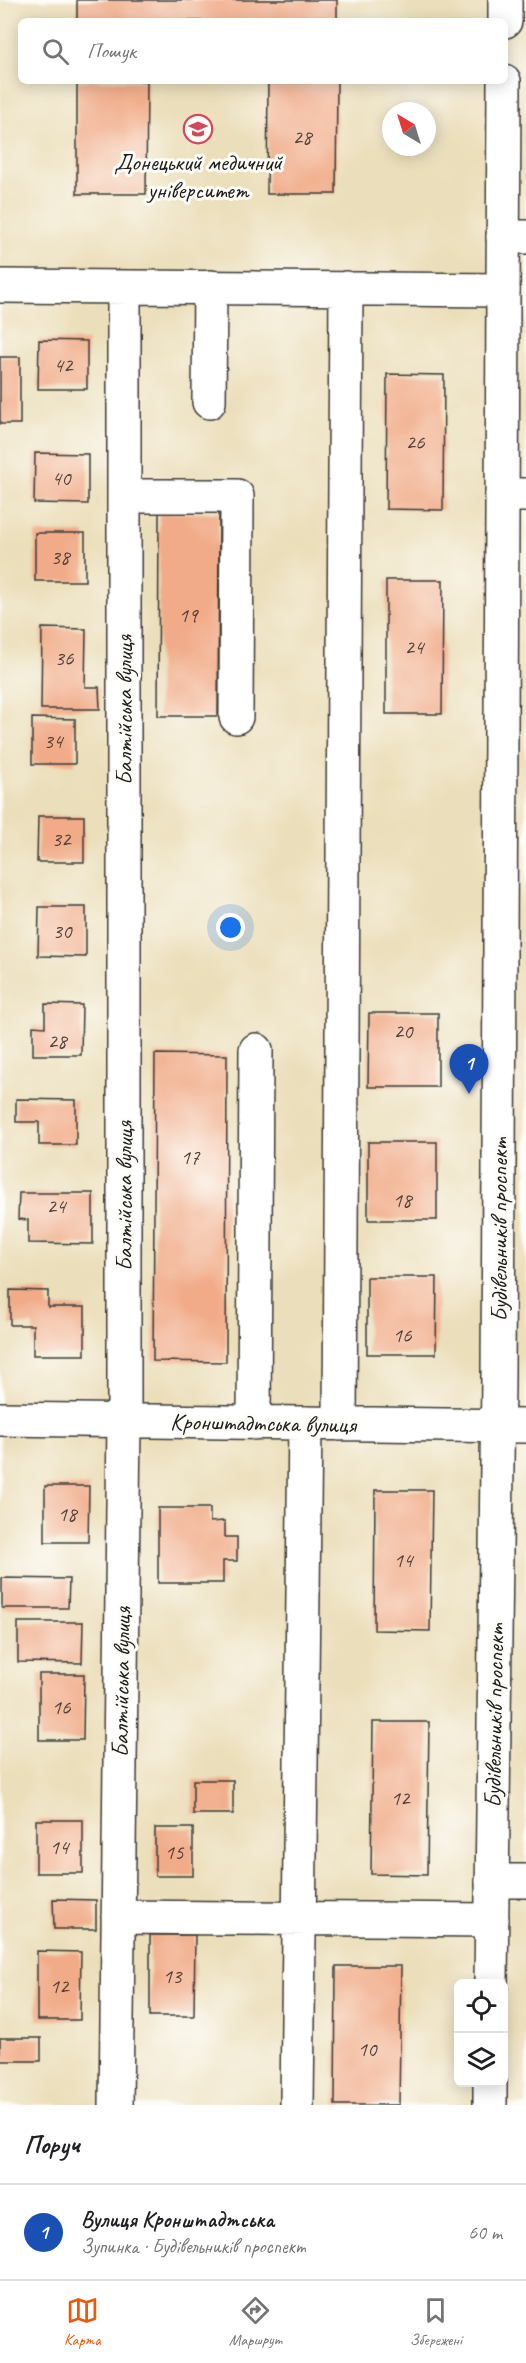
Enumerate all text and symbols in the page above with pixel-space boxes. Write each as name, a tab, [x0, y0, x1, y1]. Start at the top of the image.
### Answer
search box	[18, 18, 508, 84]
icon: search	[39, 35, 72, 68]
text: Пошук	[87, 37, 136, 65]
north arrow	[382, 102, 436, 156]
school or university icon: Донецький медичний університет	[182, 113, 214, 145]
house number: 28	[293, 124, 314, 150]
place label: Донецький медичний університет	[114, 147, 284, 205]
house number: 42	[54, 352, 74, 378]
house number: 26	[406, 429, 425, 455]
house number: 40	[52, 465, 72, 491]
house number: 38	[51, 544, 72, 570]
house number: 19	[179, 602, 199, 628]
street label: Балтійська вулиця	[109, 633, 139, 785]
house number: 24	[405, 634, 426, 660]
house number: 36	[55, 645, 74, 671]
house number: 34	[44, 728, 65, 754]
house number: 32	[52, 826, 72, 852]
your location	[216, 913, 245, 942]
house number: 30	[53, 918, 73, 944]
house number: 20	[394, 1018, 414, 1044]
house number: 28	[48, 1028, 69, 1054]
pin: 1	[450, 1044, 488, 1094]
street label: Балтійська вулиця	[109, 1119, 139, 1271]
street label: Будівельників проспект	[484, 1136, 514, 1322]
house number: 17	[181, 1144, 201, 1170]
house number: 18	[393, 1187, 414, 1213]
house number: 24	[47, 1193, 68, 1219]
house number: 16	[393, 1322, 412, 1348]
street label: Кронштадтська вулиця	[170, 1406, 358, 1440]
house number: 18	[58, 1501, 79, 1527]
house number: 14	[394, 1547, 415, 1573]
street label: Балтійська вулиця	[105, 1605, 137, 1758]
street label: Будівельників проспект	[477, 1622, 511, 1808]
house number: 16	[52, 1694, 71, 1720]
house number: 12	[391, 1785, 411, 1811]
house number: 14	[50, 1834, 71, 1860]
house number: 15	[165, 1839, 185, 1865]
house number: 13	[163, 1963, 183, 1989]
house number: 12	[50, 1973, 70, 1999]
map controls	[454, 1979, 508, 2087]
button: locate	[454, 1979, 508, 2033]
button: layers	[454, 2033, 508, 2087]
house number: 10	[358, 2036, 378, 2062]
text: Поруч	[24, 2128, 80, 2161]
text: Вулиця Кронштадтська	[81, 2206, 274, 2234]
text: 1	[39, 2220, 48, 2245]
text: 60 m	[468, 2220, 502, 2245]
text: Зупинка · Будівельників проспект	[81, 2234, 305, 2259]
tab: Карта	[64, 2294, 101, 2350]
tab: Маршрут	[229, 2294, 282, 2350]
tab: Збережені	[410, 2294, 462, 2350]

